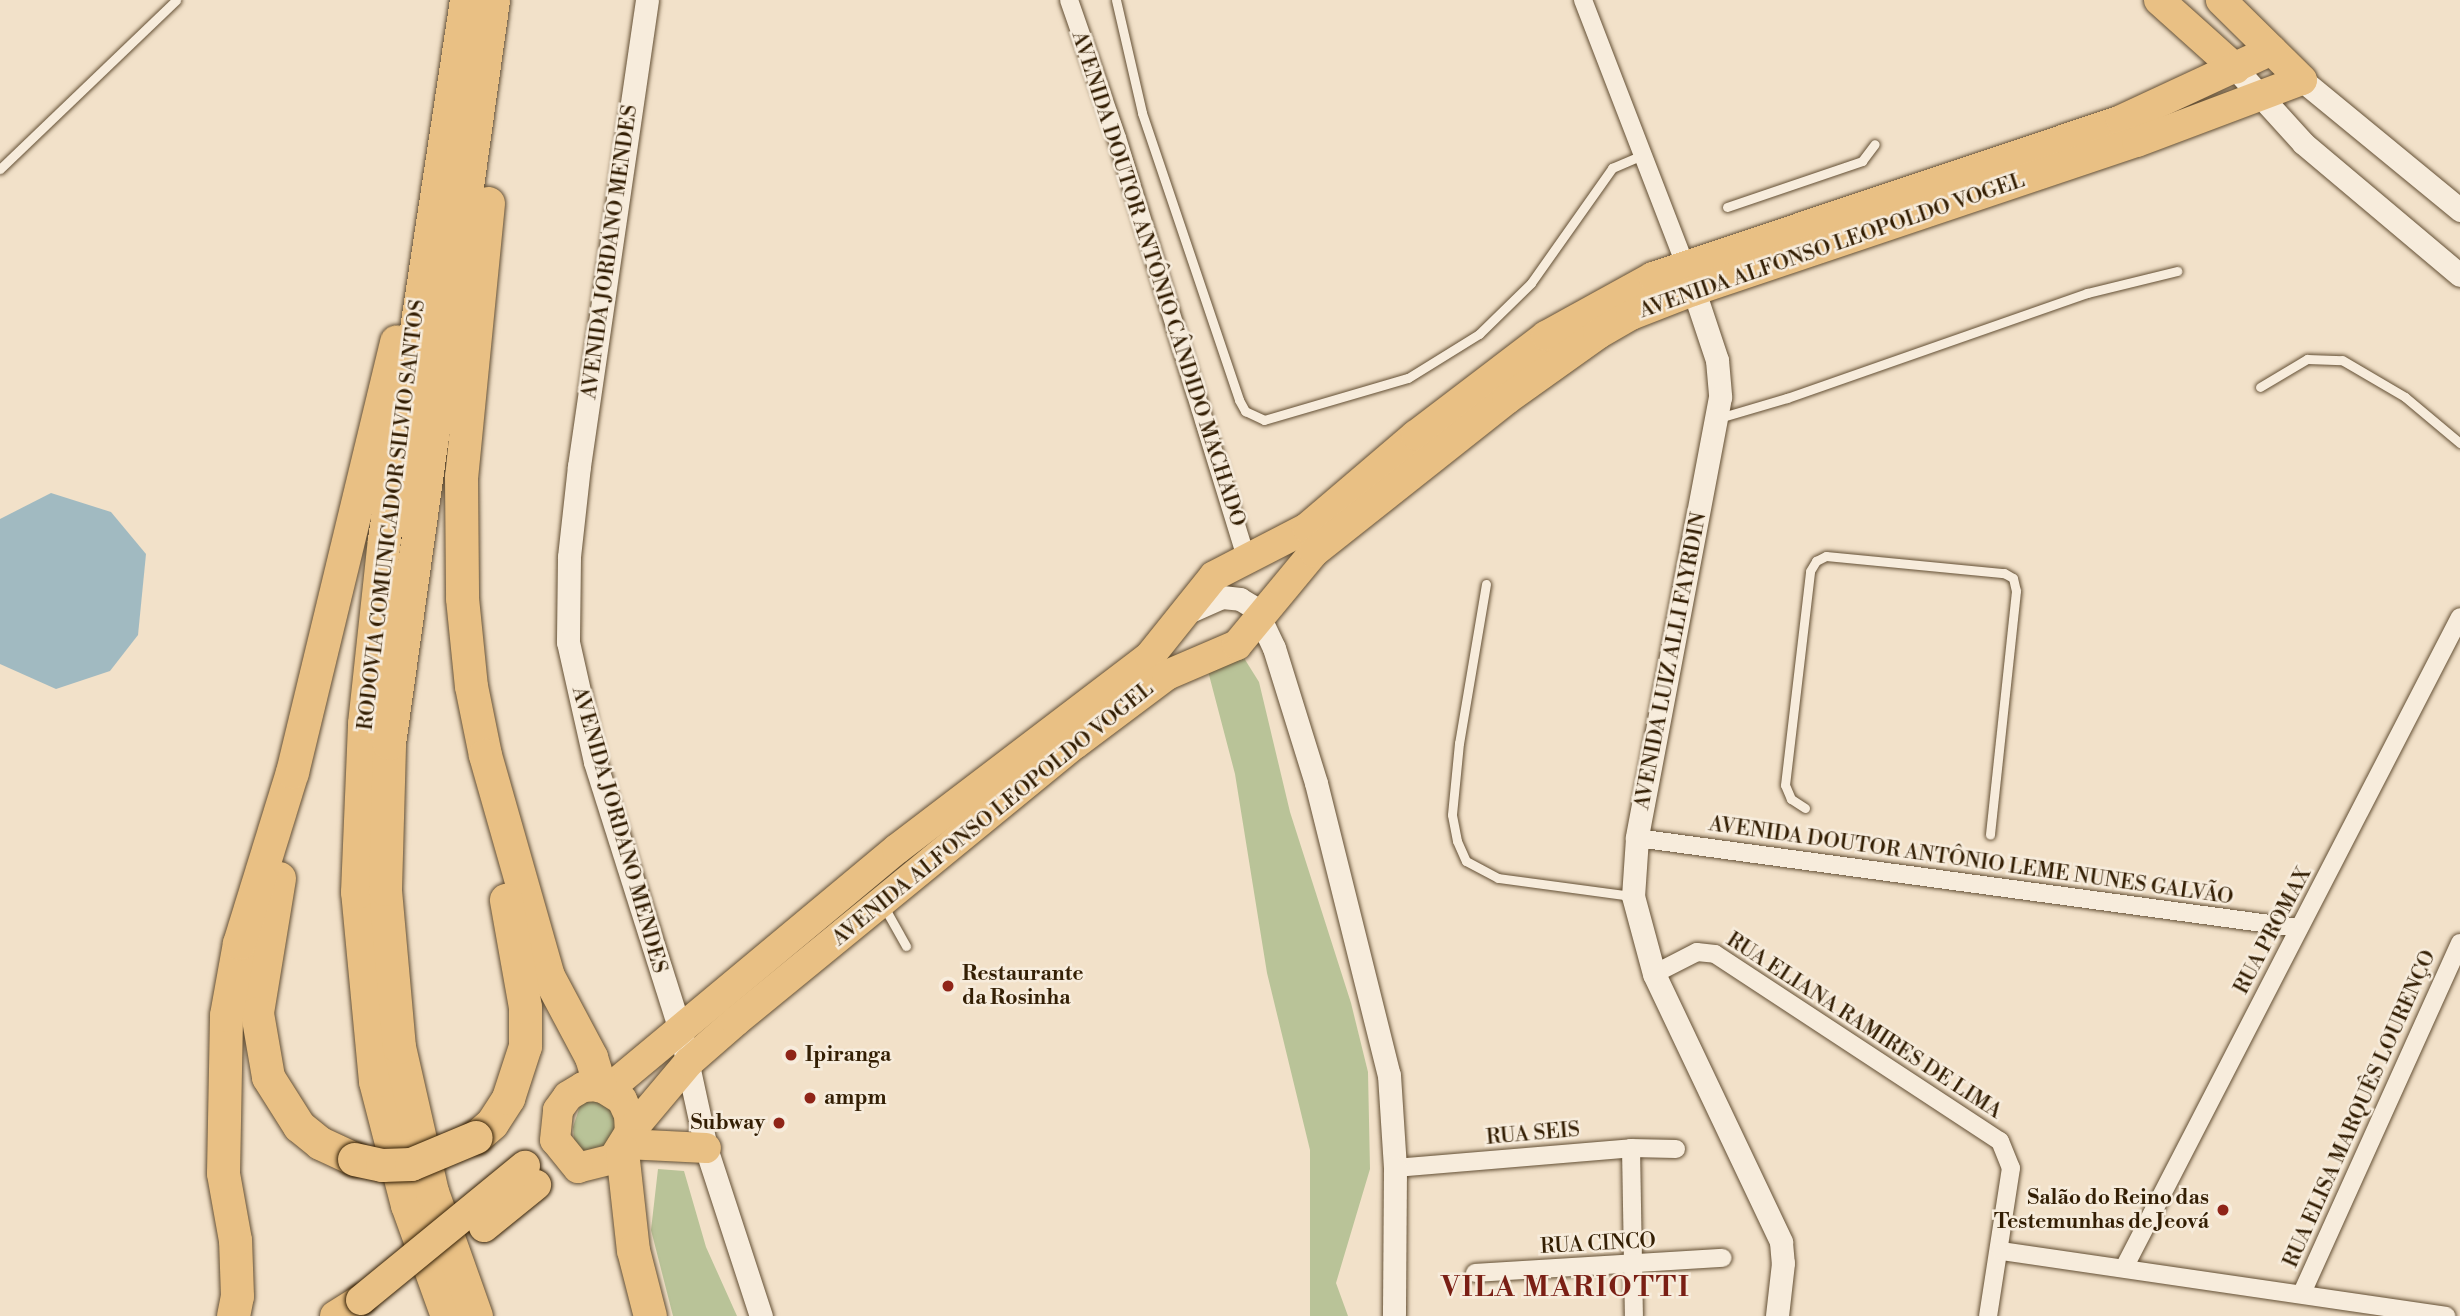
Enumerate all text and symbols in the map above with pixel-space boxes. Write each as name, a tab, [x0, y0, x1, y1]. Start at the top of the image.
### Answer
street label: AVENIDA DOUTOR ANTÔNIO CÂNDIDO MACHADO	[1066, 28, 1250, 530]
street label: AVENIDA JORDANO MENDES	[577, 103, 643, 401]
street label: AVENIDA ALFONSO LEOPOLDO VOGEL	[1636, 168, 2028, 324]
street label: RODOVIA COMUNICADOR SILVIO SANTOS	[353, 298, 431, 732]
street label: AVENIDA LUIZ ALLI FAYRDIN	[1630, 510, 1712, 812]
street label: AVENIDA ALFONSO LEOPOLDO VOGEL	[827, 676, 1159, 952]
street label: AVENIDA JORDANO MENDES	[566, 684, 672, 976]
street label: AVENIDA DOUTOR ANTÔNIO LEME NUNES GALVÃO	[1707, 812, 2235, 910]
street label: RUA PROMAX	[2229, 863, 2317, 999]
street label: RUA ELIANA RAMIRES DE LIMA	[1722, 927, 2006, 1125]
street label: RUA ELISA MARQUÊS LOURENÇO	[2278, 946, 2442, 1272]
place label: Restaurante da Rosinha	[962, 961, 1083, 1011]
marker: Restaurante da Rosinha	[940, 978, 956, 994]
place label: Ipiranga	[805, 1042, 891, 1068]
marker: Ipiranga	[783, 1047, 799, 1063]
place label: ampm	[824, 1085, 887, 1111]
marker: ampm	[802, 1090, 818, 1106]
place label: Subway	[691, 1110, 765, 1136]
marker: Subway	[771, 1115, 787, 1131]
street label: RUA SEIS	[1485, 1117, 1581, 1151]
place label: Salão do Reino das Testemunhas de Jeová	[1994, 1185, 2209, 1235]
marker: Salão do Reino das Testemunhas de Jeová	[2215, 1202, 2231, 1218]
street label: RUA CINCO	[1539, 1228, 1657, 1260]
district label: VILA MARIOTTI	[1443, 1271, 1689, 1305]

